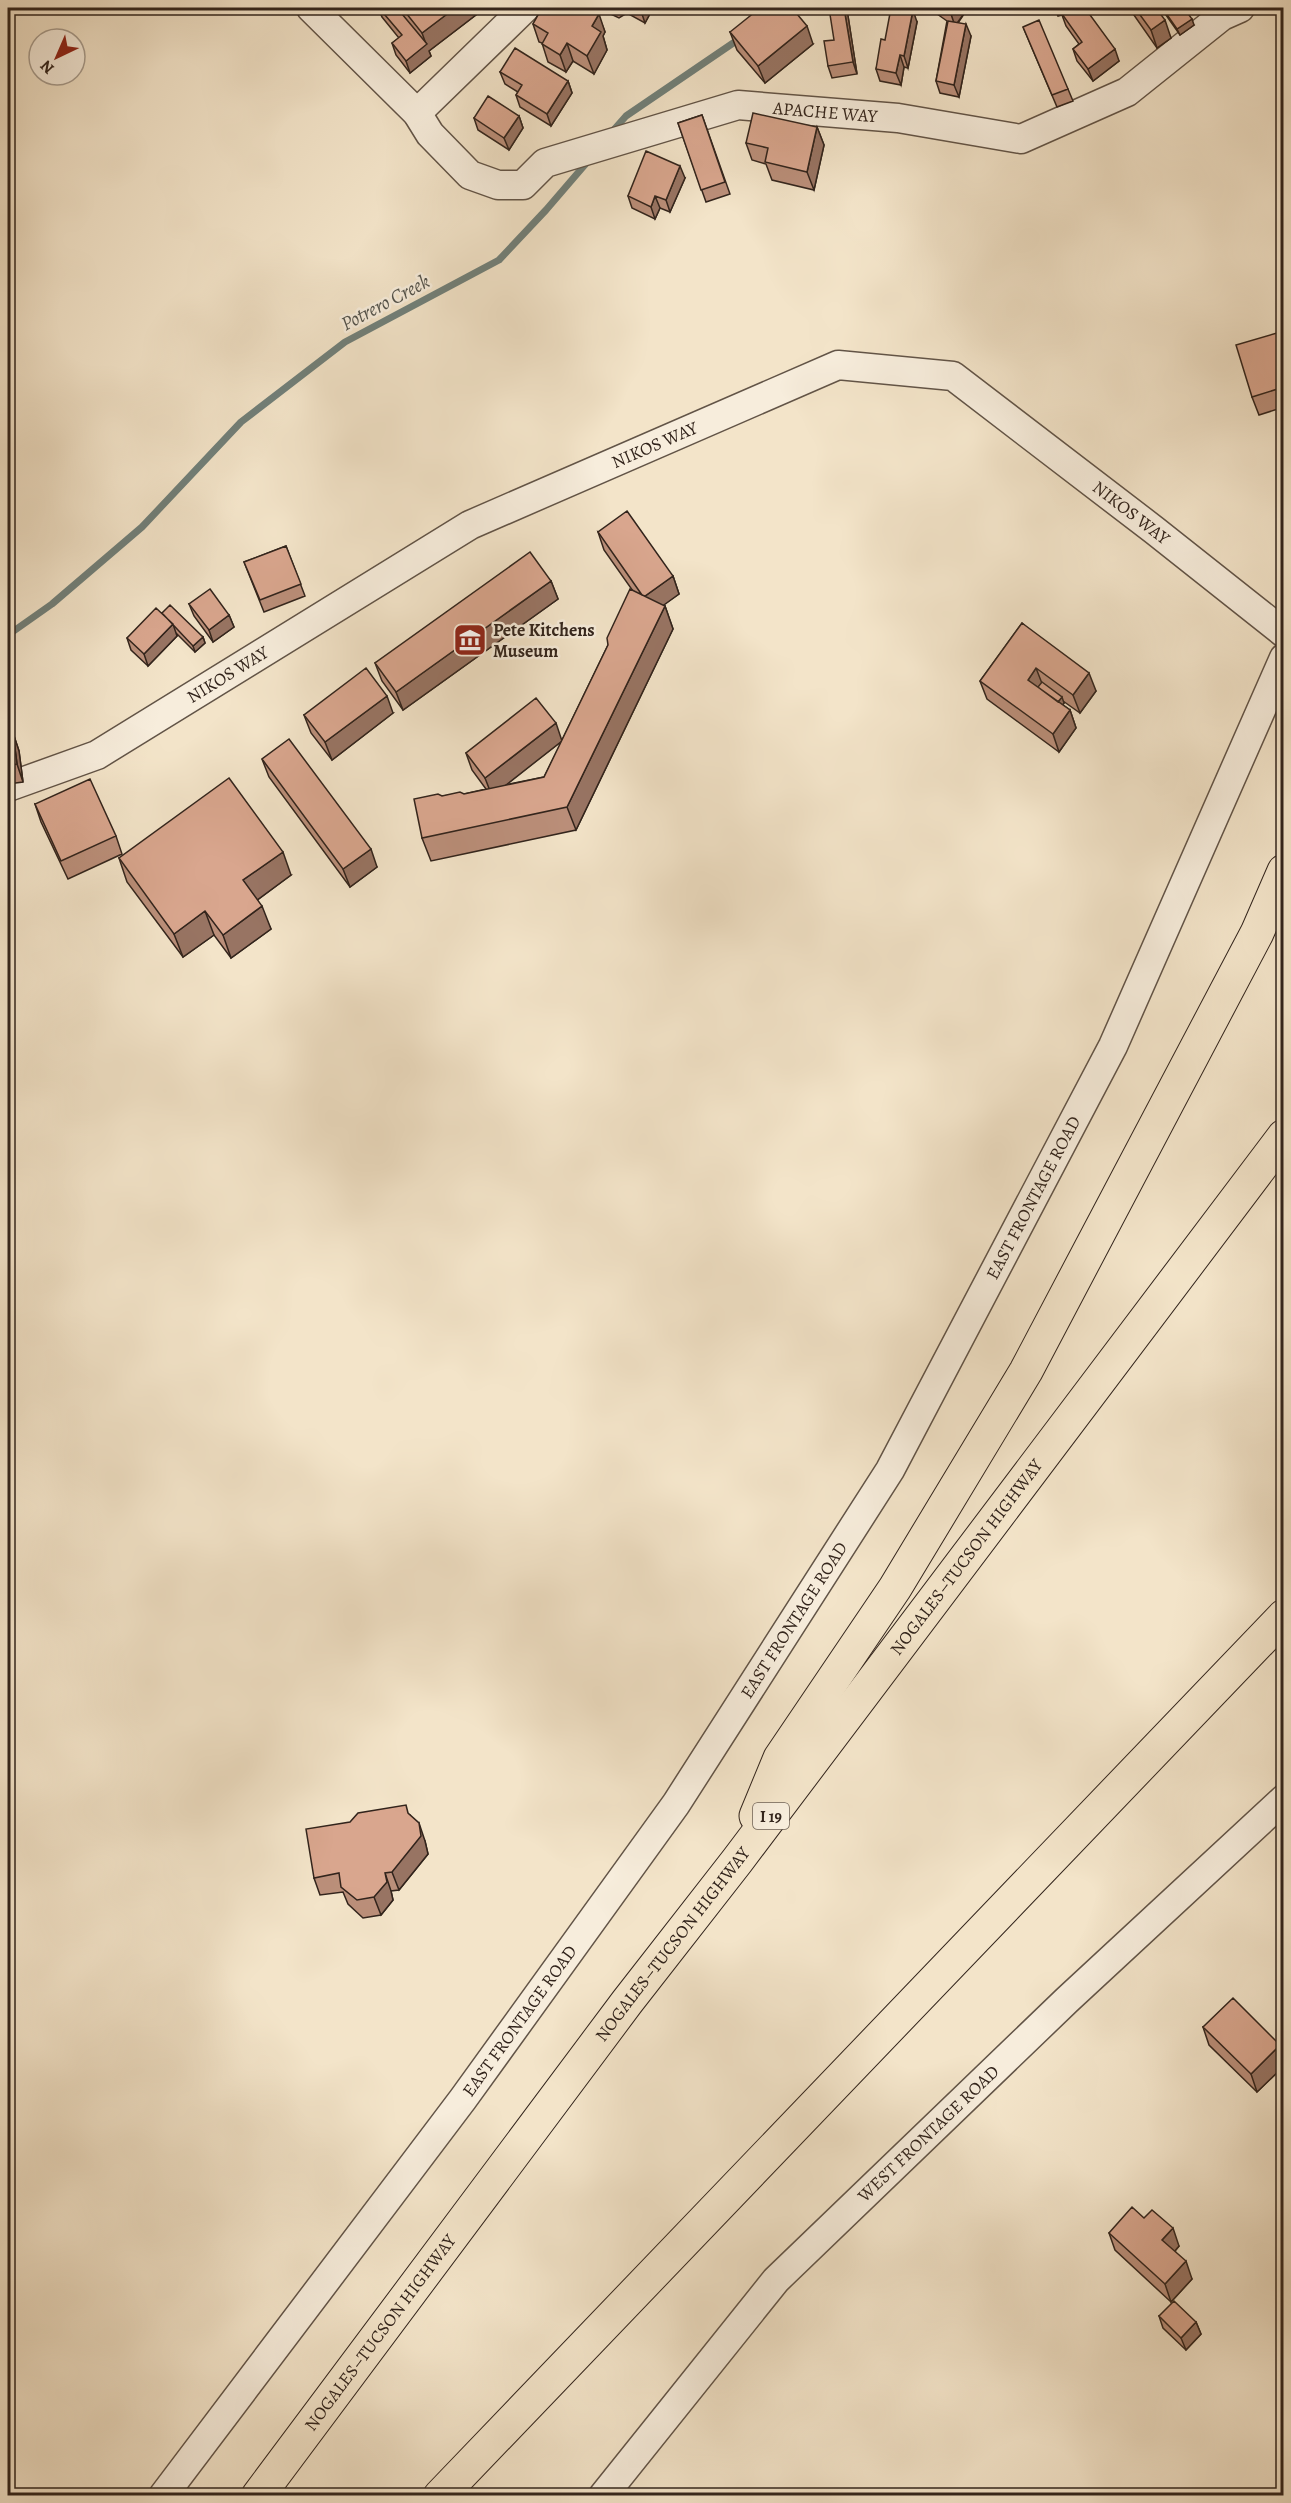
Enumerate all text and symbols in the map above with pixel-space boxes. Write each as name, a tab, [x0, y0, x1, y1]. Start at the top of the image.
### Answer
north arrow	[27, 27, 87, 87]
text: N	[35, 55, 59, 79]
street label: APACHE WAY	[771, 96, 880, 128]
water label: Potrero Creek	[336, 268, 435, 337]
street label: NIKOS WAY	[608, 415, 702, 474]
street label: NIKOS WAY	[1088, 475, 1176, 551]
place label: Pete Kitchens Museum	[493, 618, 595, 663]
museum icon: Pete Kitchens Museum	[452, 622, 488, 658]
street label: NIKOS WAY	[182, 640, 274, 709]
street label: EAST FRONTAGE ROAD	[980, 1112, 1086, 1283]
street label: NOGALES–TUCSON HIGHWAY	[884, 1453, 1049, 1660]
street label: EAST FRONTAGE ROAD	[735, 1537, 853, 1703]
road number: I 19	[753, 1803, 789, 1829]
street label: NOGALES–TUCSON HIGHWAY	[590, 1841, 756, 2046]
street label: EAST FRONTAGE ROAD	[457, 1940, 582, 2101]
street label: WEST FRONTAGE ROAD	[852, 2060, 1004, 2208]
street label: NOGALES–TUCSON HIGHWAY	[299, 2228, 462, 2436]

